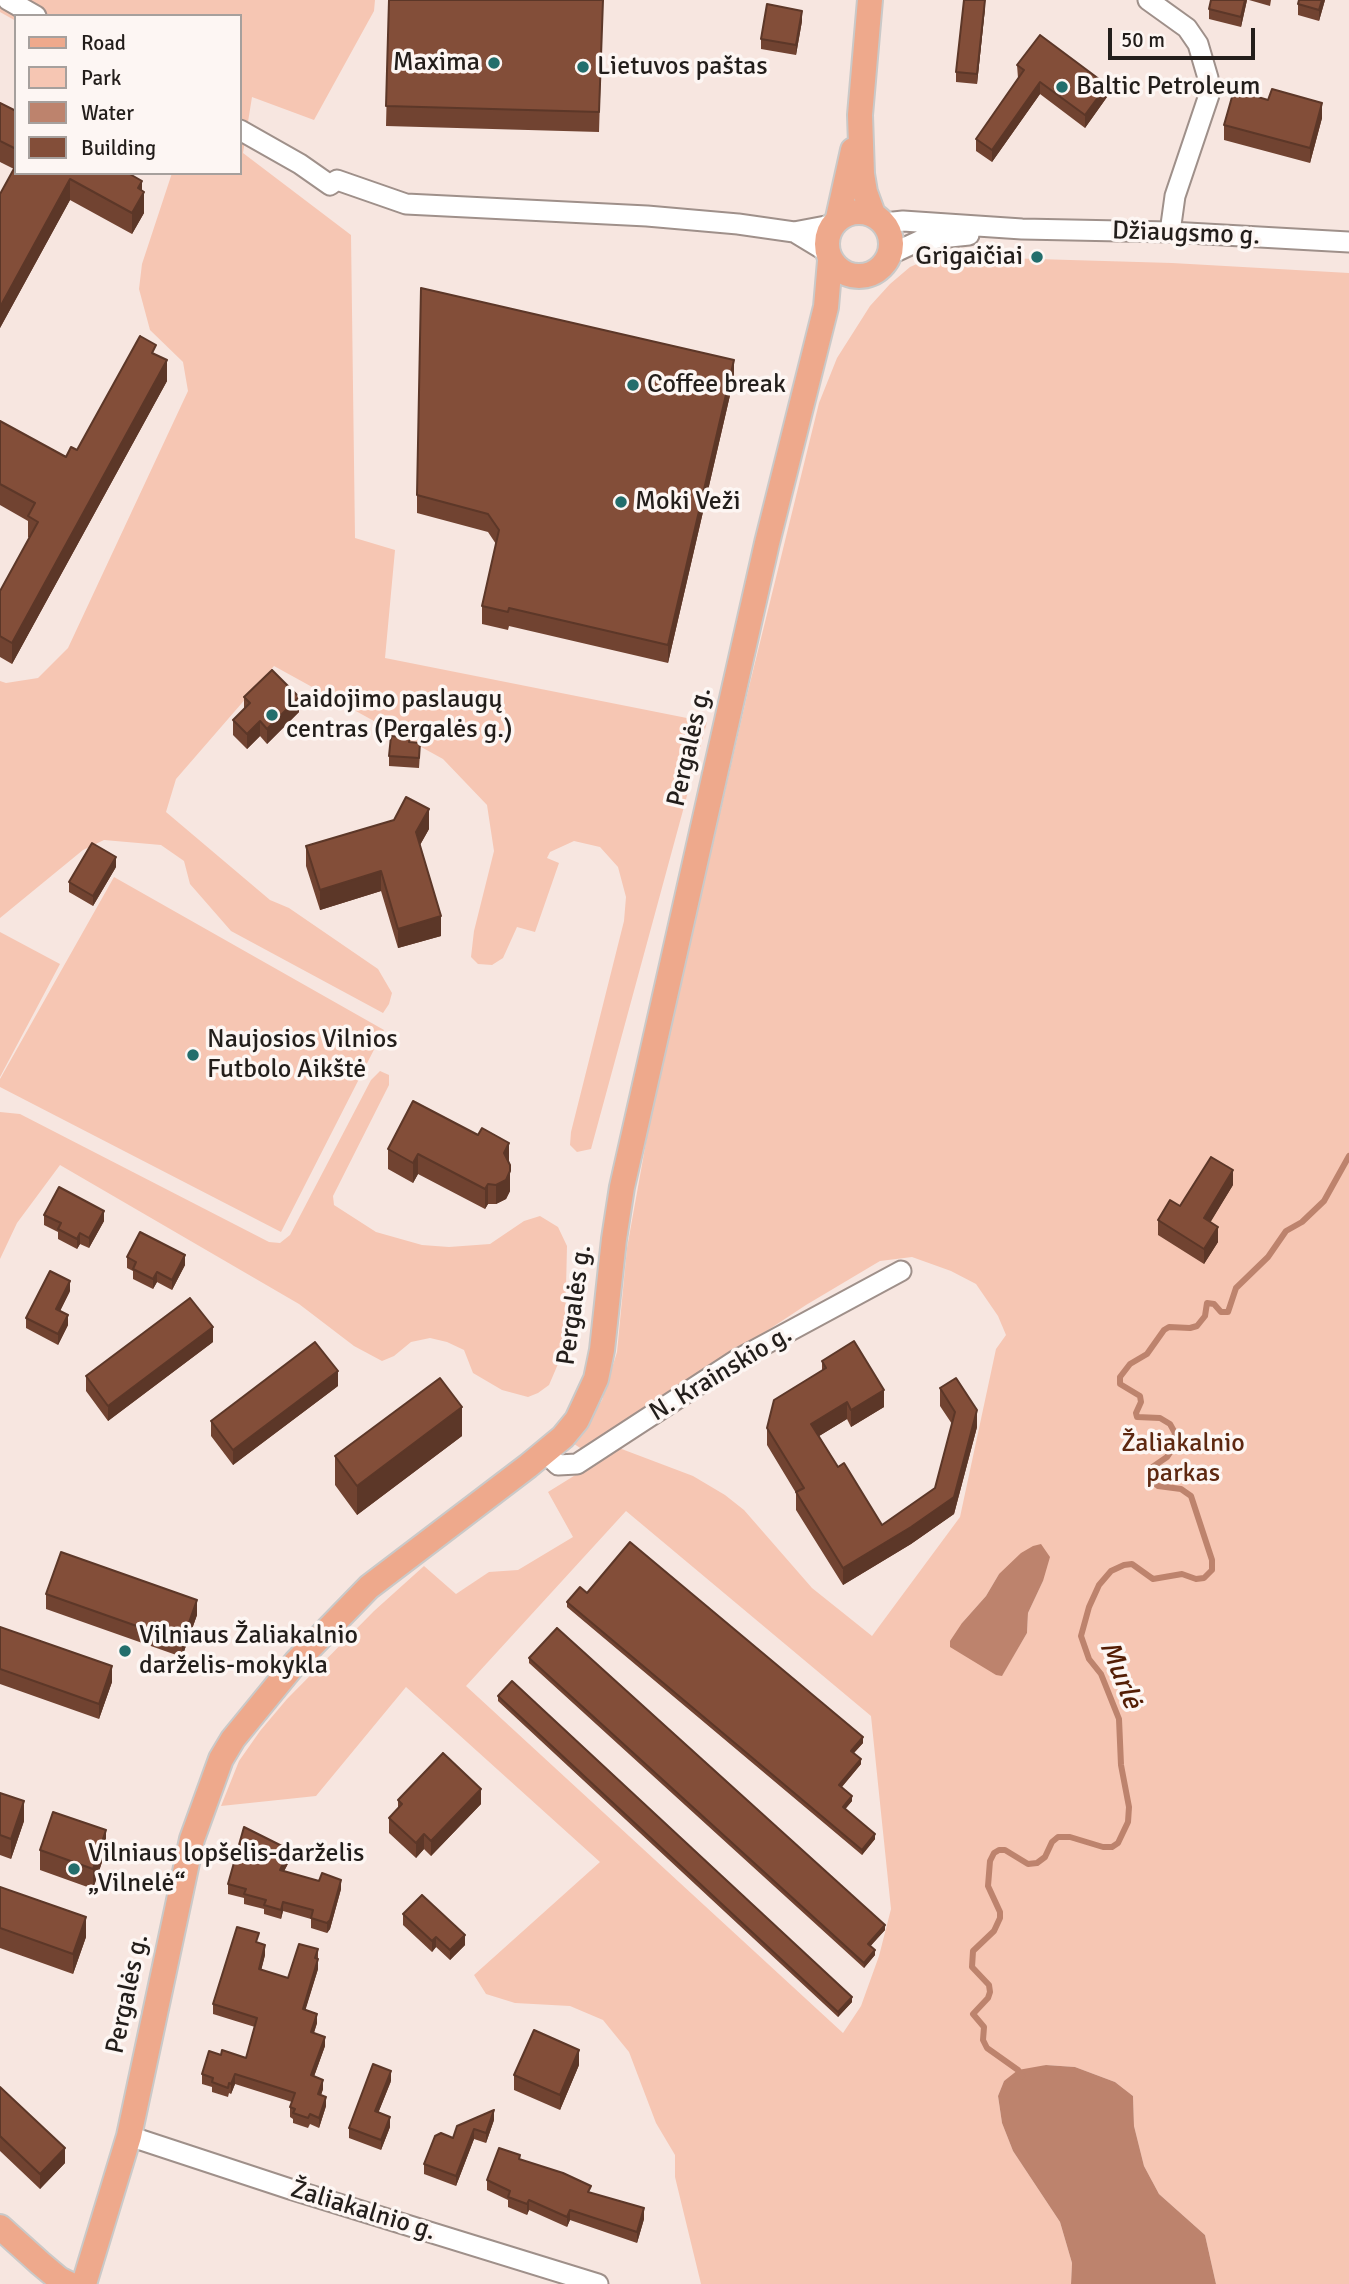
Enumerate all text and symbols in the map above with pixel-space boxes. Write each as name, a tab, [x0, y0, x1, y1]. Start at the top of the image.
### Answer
legend	[14, 14, 242, 175]
scale bar	[1111, 14, 1258, 58]
text: 50 m	[1121, 27, 1165, 53]
text: Road	[81, 30, 126, 56]
place label: Maxima	[393, 47, 480, 79]
place label: Lietuvos paštas	[597, 51, 768, 83]
marker: Maxima	[486, 55, 502, 71]
marker: Lietuvos paštas	[575, 59, 591, 75]
text: Park	[81, 65, 121, 91]
place label: Baltic Petroleum	[1076, 71, 1261, 103]
marker: Baltic Petroleum	[1054, 79, 1070, 95]
text: Water	[81, 100, 134, 126]
text: Building	[81, 135, 156, 161]
street label: Džiaugsmo g.	[1111, 216, 1261, 252]
place label: Grigaičiai	[915, 241, 1023, 273]
marker: Grigaičiai	[1029, 249, 1045, 265]
place label: Coffee break	[647, 369, 786, 401]
marker: Coffee break	[625, 377, 641, 393]
place label: Moki Veži	[635, 486, 740, 518]
marker: Moki Veži	[613, 494, 629, 510]
place label: Laidojimo paslaugų centras (Pergalės g.)	[286, 684, 513, 746]
street label: Pergalės g.	[661, 684, 719, 810]
marker: Laidojimo paslaugų centras (Pergalės g.)	[264, 707, 280, 723]
place label: Naujosios Vilnios Futbolo Aikštė	[207, 1024, 398, 1086]
marker: Naujosios Vilnios Futbolo Aikštė	[185, 1047, 201, 1063]
street label: Pergalės g.	[551, 1243, 599, 1367]
street label: N. Krainskio g.	[644, 1319, 798, 1429]
park label: Žaliakalnio parkas	[1121, 1428, 1245, 1490]
place label: Vilniaus Žaliakalnio darželis-mokykla	[139, 1620, 358, 1682]
water label: Murlė	[1091, 1636, 1149, 1714]
marker: Vilniaus Žaliakalnio darželis-mokykla	[117, 1643, 133, 1659]
place label: Vilniaus lopšelis-darželis „Vilnelė“	[88, 1838, 364, 1899]
marker: Vilniaus lopšelis-darželis „Vilnelė“	[66, 1861, 82, 1877]
street label: Pergalės g.	[100, 1931, 156, 2057]
street label: Žaliakalnio g.	[287, 2174, 439, 2248]

